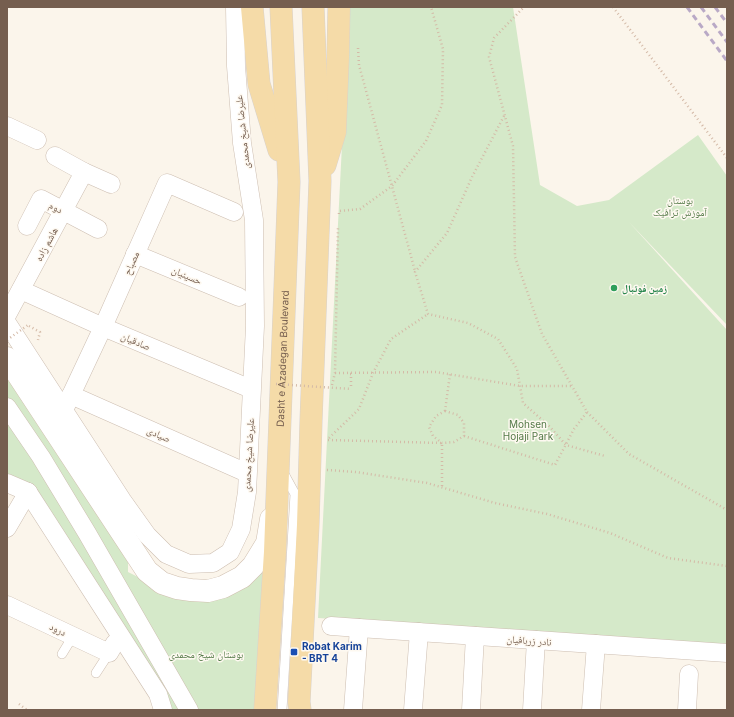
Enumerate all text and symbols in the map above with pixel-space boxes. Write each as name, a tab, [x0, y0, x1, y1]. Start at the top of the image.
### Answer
street label: علیرضا شیخ محمدی	[232, 94, 253, 170]
park label: بوستان آموزش ترافیک	[653, 194, 707, 219]
street label: دوم	[46, 199, 65, 217]
street label: هاشم زاده	[32, 225, 62, 264]
street label: مصباح	[121, 249, 142, 277]
street label: حسینیان	[170, 263, 204, 288]
place label: زمین فوتبال	[622, 282, 667, 295]
marker: زمین فوتبال	[609, 283, 619, 293]
street label: Dasht e Azadegan Boulevard	[274, 290, 291, 427]
street label: صادقیان	[119, 329, 153, 353]
street label: علیرضا شیخ محمدی	[240, 418, 257, 492]
park label: Mohsen Hojaji Park	[503, 418, 554, 442]
street label: صیادی	[145, 424, 173, 445]
street label: درود	[48, 620, 68, 638]
street label: نادر زربافیان	[506, 632, 552, 649]
place label: Robat Karim - BRT 4	[302, 640, 362, 664]
marker: Robat Karim - BRT 4	[289, 647, 299, 657]
park label: بوستان شیخ محمدی	[169, 648, 244, 661]

